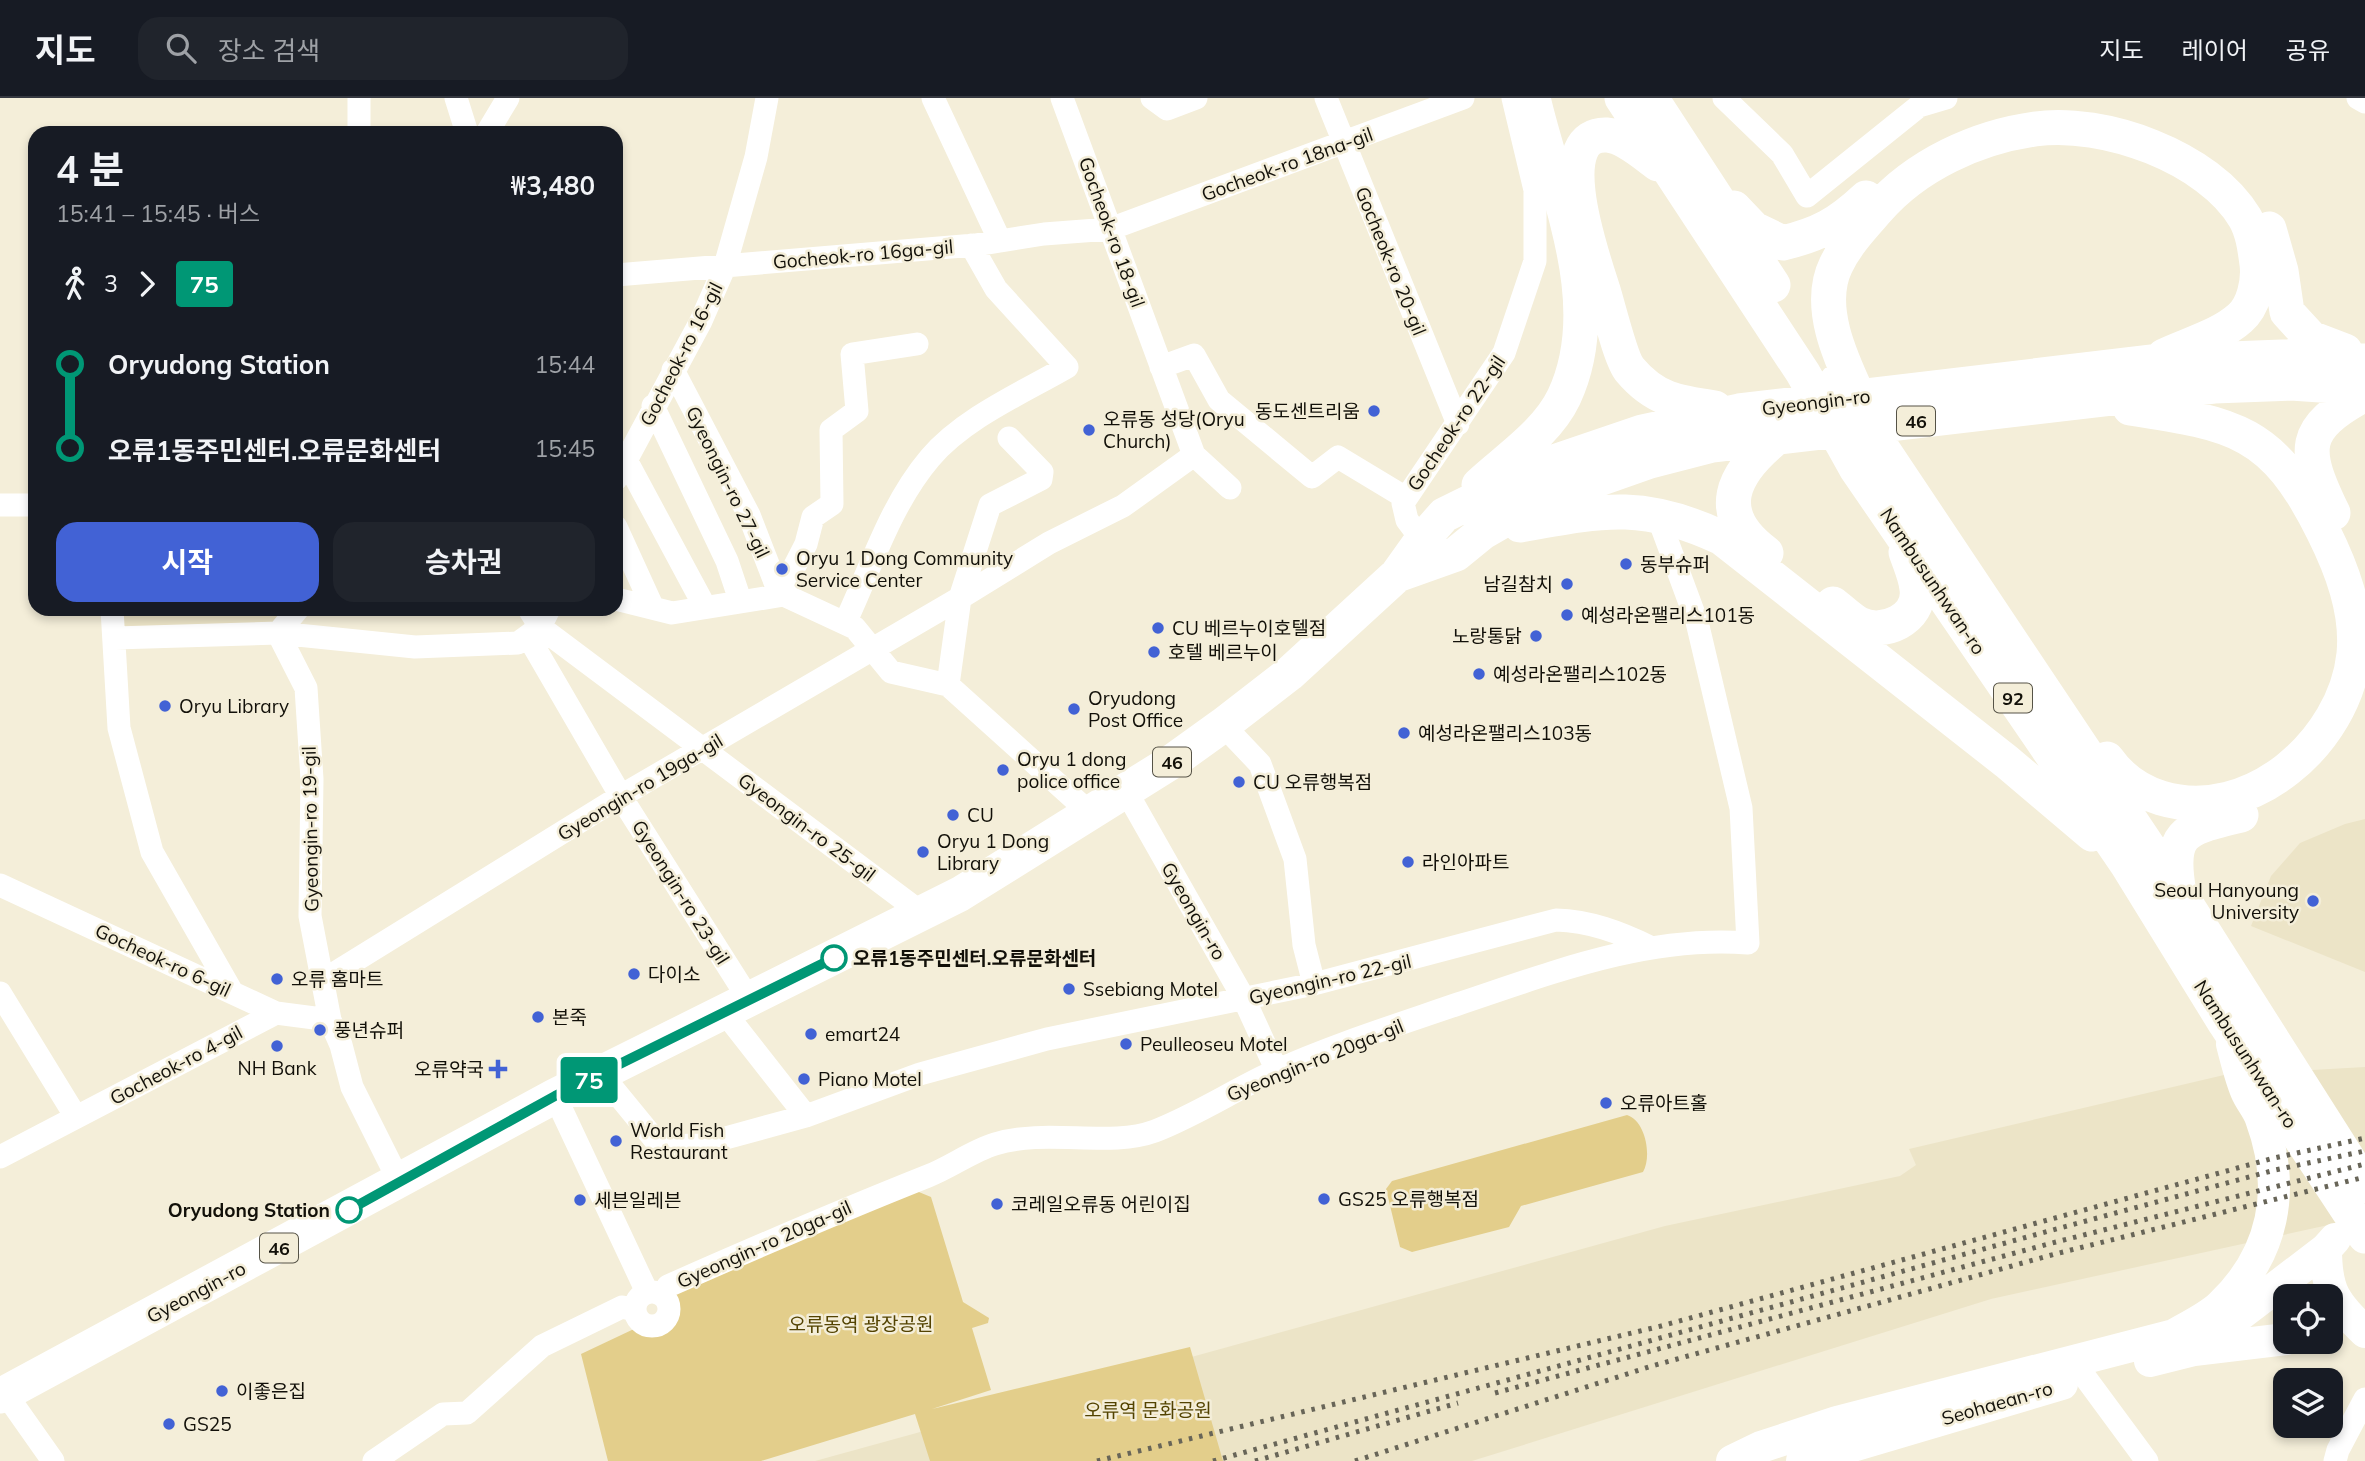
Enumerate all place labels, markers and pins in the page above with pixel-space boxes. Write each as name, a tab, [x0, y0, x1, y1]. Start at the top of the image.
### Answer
place label: 동도센트리움	[1255, 399, 1360, 423]
marker: 동도센트리움	[1366, 403, 1382, 419]
place label: 오류동 성당(Oryu Church)	[1103, 407, 1245, 453]
marker: 오류동 성당(Oryu Church)	[1081, 422, 1097, 438]
place label: Oryu 1 Dong Community Service Center	[796, 546, 1013, 592]
place label: 동부슈퍼	[1640, 552, 1710, 576]
marker: 동부슈퍼	[1618, 556, 1634, 572]
marker: Oryu 1 Dong Community Service Center	[774, 561, 790, 577]
place label: 남길참치	[1483, 572, 1553, 596]
marker: 남길참치	[1559, 576, 1575, 592]
place label: 예성라온팰리스101동	[1581, 603, 1755, 627]
marker: 예성라온팰리스101동	[1559, 607, 1575, 623]
place label: CU 베르누이호텔점	[1172, 616, 1326, 640]
marker: CU 베르누이호텔점	[1150, 620, 1166, 636]
place label: 노랑통닭	[1452, 624, 1522, 648]
marker: 노랑통닭	[1528, 628, 1544, 644]
place label: 호텔 베르누이	[1168, 640, 1278, 664]
marker: 호텔 베르누이	[1146, 644, 1162, 660]
place label: 예성라온팰리스102동	[1493, 662, 1667, 686]
marker: 예성라온팰리스102동	[1471, 666, 1487, 682]
place label: Oryudong Post Office	[1088, 686, 1183, 732]
place label: Oryu Library	[179, 694, 289, 718]
marker: Oryu Library	[157, 698, 173, 714]
marker: Oryudong Post Office	[1066, 701, 1082, 717]
place label: 예성라온팰리스103동	[1418, 721, 1592, 745]
marker: 예성라온팰리스103동	[1396, 725, 1412, 741]
place label: Oryu 1 dong police office	[1017, 747, 1126, 793]
marker: Oryu 1 dong police office	[995, 762, 1011, 778]
place label: CU 오류행복점	[1253, 770, 1372, 794]
marker: CU 오류행복점	[1231, 774, 1247, 790]
place label: CU	[967, 803, 994, 827]
marker: CU	[945, 807, 961, 823]
place label: Oryu 1 Dong Library	[937, 829, 1049, 875]
marker: Oryu 1 Dong Library	[915, 844, 931, 860]
place label: 라인아파트	[1422, 850, 1509, 874]
marker: 라인아파트	[1400, 854, 1416, 870]
place label: Seoul Hanyoung University	[2154, 878, 2299, 924]
marker: Seoul Hanyoung University	[2305, 893, 2321, 909]
marker: 오류1동주민센터.오류문화센터	[821, 945, 847, 971]
place label: 오류1동주민센터.오류문화센터	[853, 946, 1096, 970]
place label: 다이소	[648, 962, 700, 986]
marker: 다이소	[626, 966, 642, 982]
place label: 오류 홈마트	[291, 967, 383, 991]
marker: 오류 홈마트	[269, 971, 285, 987]
place label: Ssebiang Motel	[1083, 977, 1218, 1001]
marker: Ssebiang Motel	[1061, 981, 1077, 997]
place label: 본죽	[552, 1005, 587, 1029]
marker: 본죽	[530, 1009, 546, 1025]
place label: 풍년슈퍼	[334, 1018, 404, 1042]
marker: 풍년슈퍼	[312, 1022, 328, 1038]
place label: emart24	[825, 1022, 900, 1046]
marker: emart24	[803, 1026, 819, 1042]
place label: Peulleoseu Motel	[1140, 1032, 1288, 1056]
marker: Peulleoseu Motel	[1118, 1036, 1134, 1052]
marker: NH Bank	[269, 1038, 285, 1054]
place label: NH Bank	[238, 1056, 317, 1080]
place label: 오류약국	[414, 1057, 484, 1081]
marker: 오류약국	[490, 1061, 506, 1077]
place label: Piano Motel	[818, 1067, 922, 1091]
marker: Piano Motel	[796, 1071, 812, 1087]
place label: 오류아트홀	[1620, 1091, 1707, 1115]
marker: 오류아트홀	[1598, 1095, 1614, 1111]
place label: World Fish Restaurant	[630, 1118, 728, 1164]
marker: World Fish Restaurant	[608, 1133, 624, 1149]
place label: GS25 오류행복점	[1338, 1187, 1479, 1211]
place label: 세븐일레븐	[594, 1188, 681, 1212]
marker: GS25 오류행복점	[1316, 1191, 1332, 1207]
marker: 세븐일레븐	[572, 1192, 588, 1208]
place label: 코레일오류동 어린이집	[1011, 1192, 1191, 1216]
marker: 코레일오류동 어린이집	[989, 1196, 1005, 1212]
marker: Oryudong Station	[336, 1197, 362, 1223]
place label: Oryudong Station	[168, 1198, 330, 1222]
place label: 이좋은집	[236, 1379, 306, 1403]
marker: 이좋은집	[214, 1383, 230, 1399]
place label: GS25	[183, 1412, 232, 1436]
marker: GS25	[161, 1416, 177, 1432]

